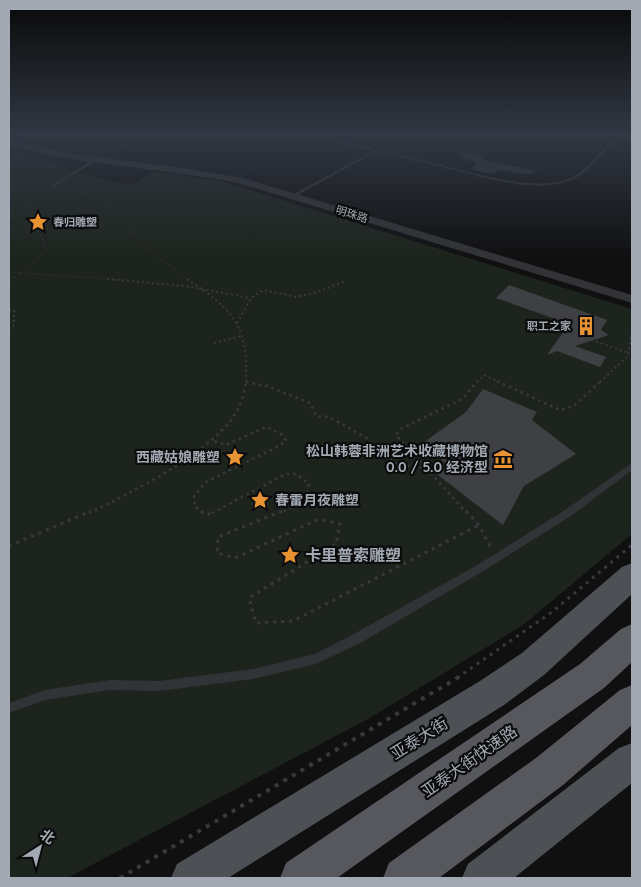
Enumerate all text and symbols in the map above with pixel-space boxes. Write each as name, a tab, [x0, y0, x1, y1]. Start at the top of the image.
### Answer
street label: 明珠路	[334, 202, 370, 226]
place icon: 春归雕塑	[27, 211, 49, 233]
place label: 春归雕塑	[53, 215, 97, 229]
building icon: 职工之家	[575, 315, 597, 337]
place label: 职工之家	[527, 319, 571, 333]
place label: 松山韩蓉非洲艺术收藏博物馆 0.0 / 5.0 经济型	[306, 442, 488, 476]
place icon: 西藏姑娘雕塑	[224, 446, 246, 468]
place label: 西藏姑娘雕塑	[136, 448, 220, 466]
museum icon: 松山韩蓉非洲艺术收藏博物馆 0.0 / 5.0 经济型	[492, 448, 514, 470]
place icon: 春雷月夜雕塑	[249, 489, 271, 511]
place label: 春雷月夜雕塑	[275, 491, 359, 509]
place icon: 卡里普索雕塑	[279, 544, 301, 566]
place label: 卡里普索雕塑	[305, 545, 401, 565]
street label: 亚泰大街	[387, 713, 451, 763]
street label: 亚泰大街快速路	[417, 721, 521, 801]
north arrow	[15, 822, 65, 872]
text: 北	[37, 825, 59, 848]

